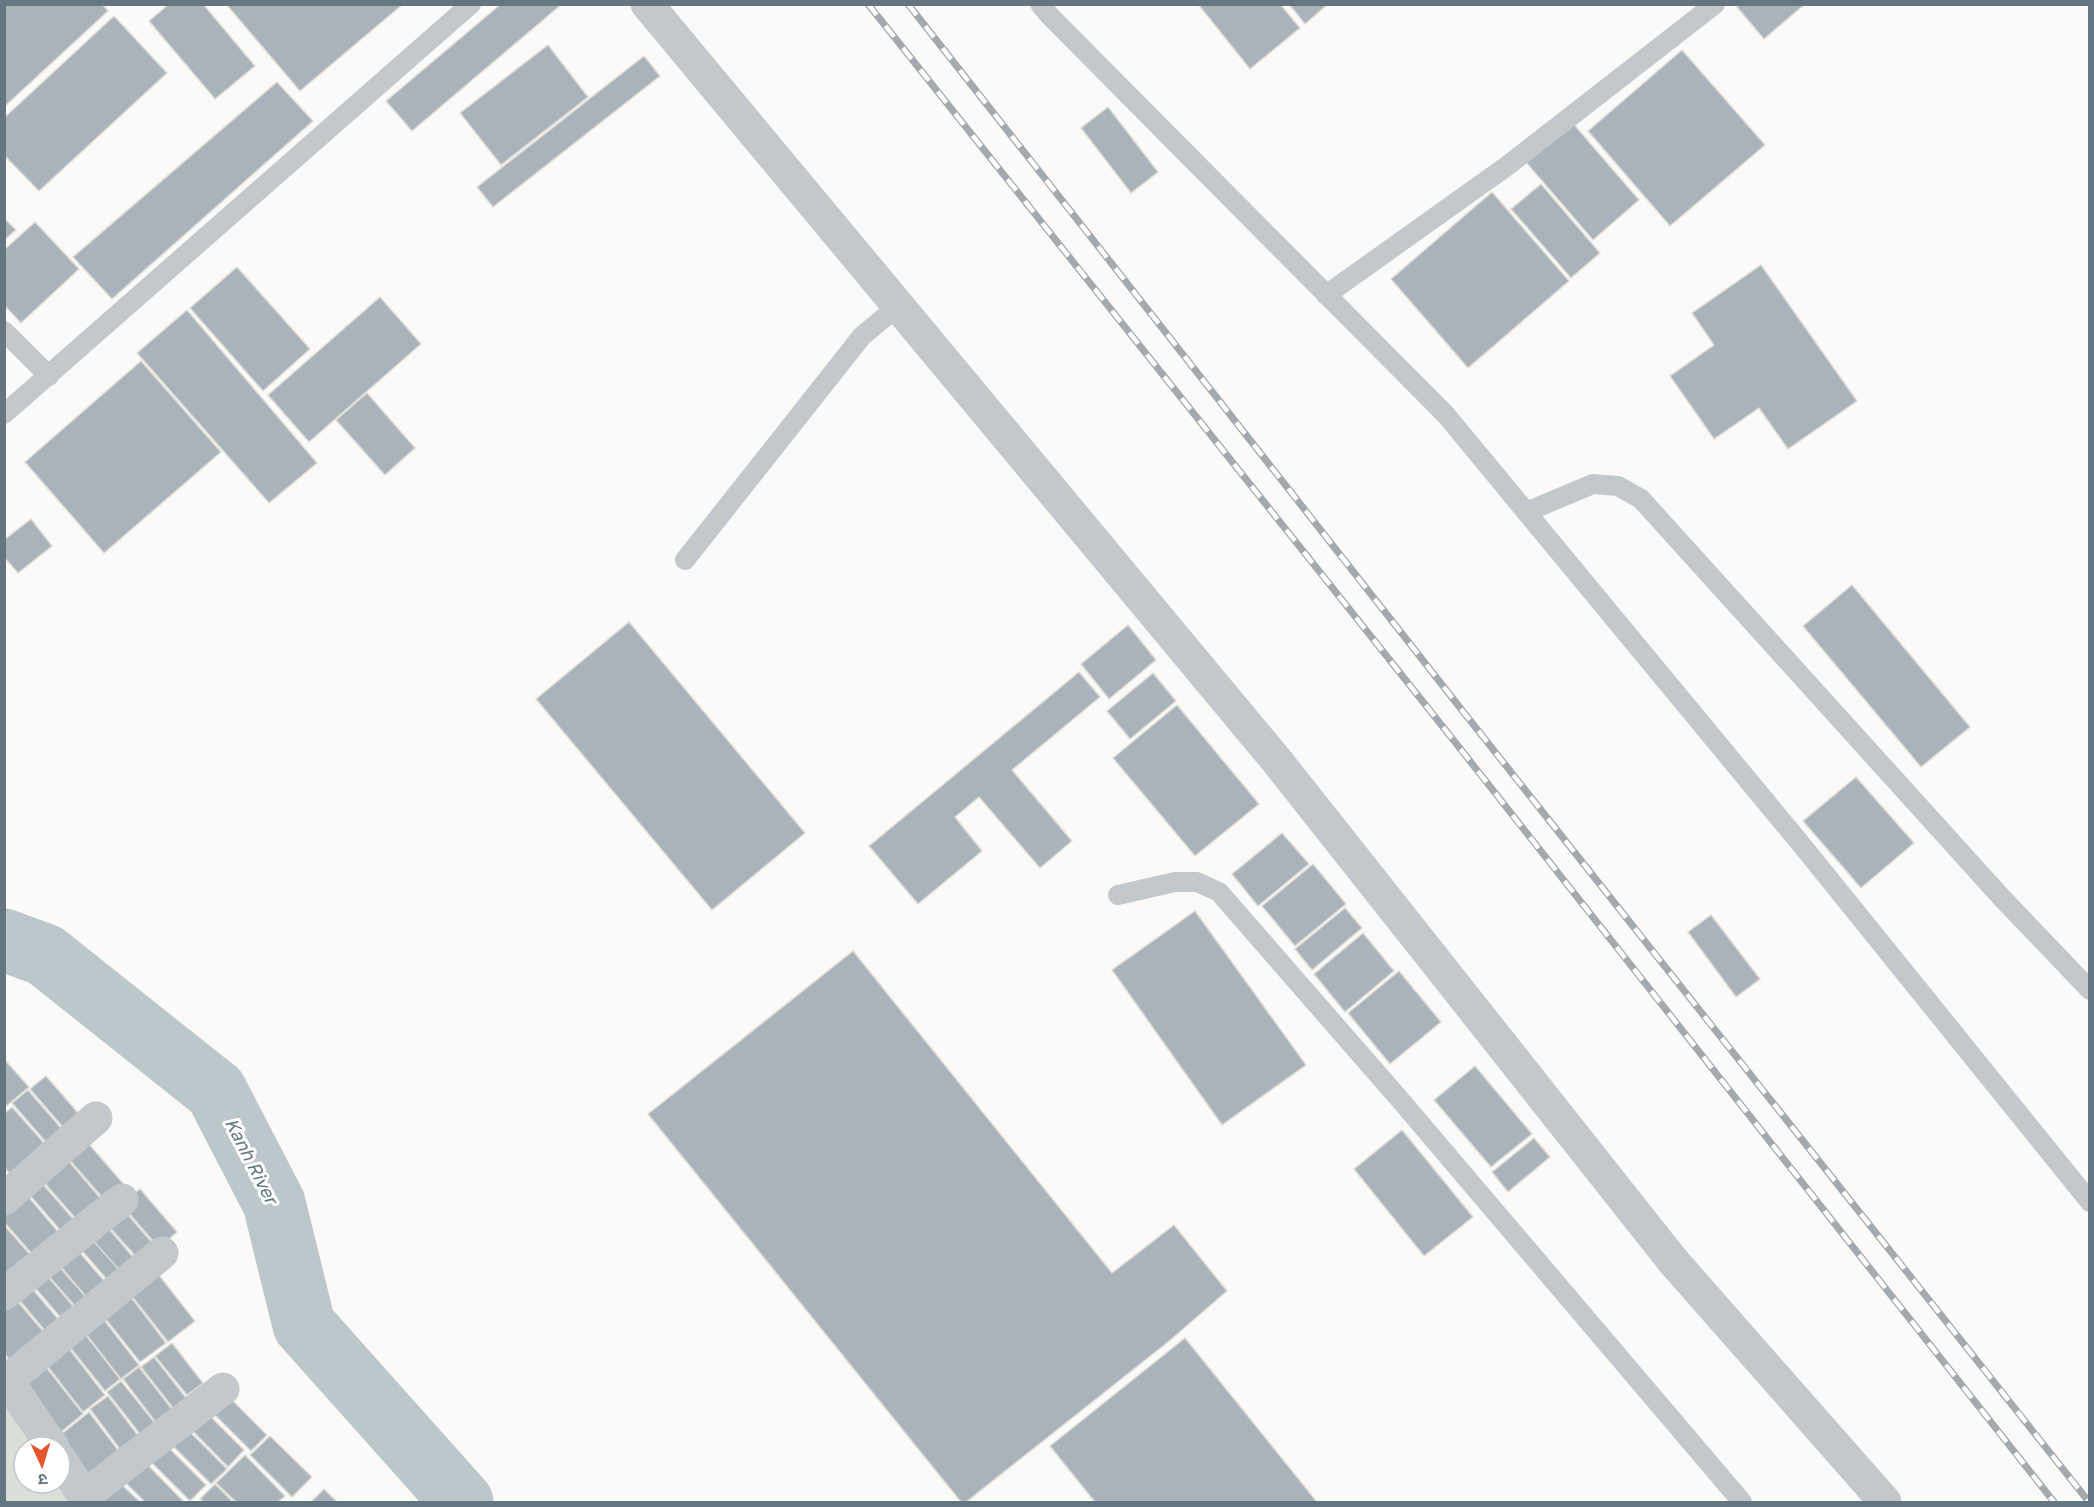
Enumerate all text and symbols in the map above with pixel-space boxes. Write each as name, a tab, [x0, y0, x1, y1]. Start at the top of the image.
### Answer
water label: Kanh River	[221, 1114, 284, 1210]
north arrow	[12, 1435, 72, 1495]
text: उ	[37, 1470, 48, 1490]

